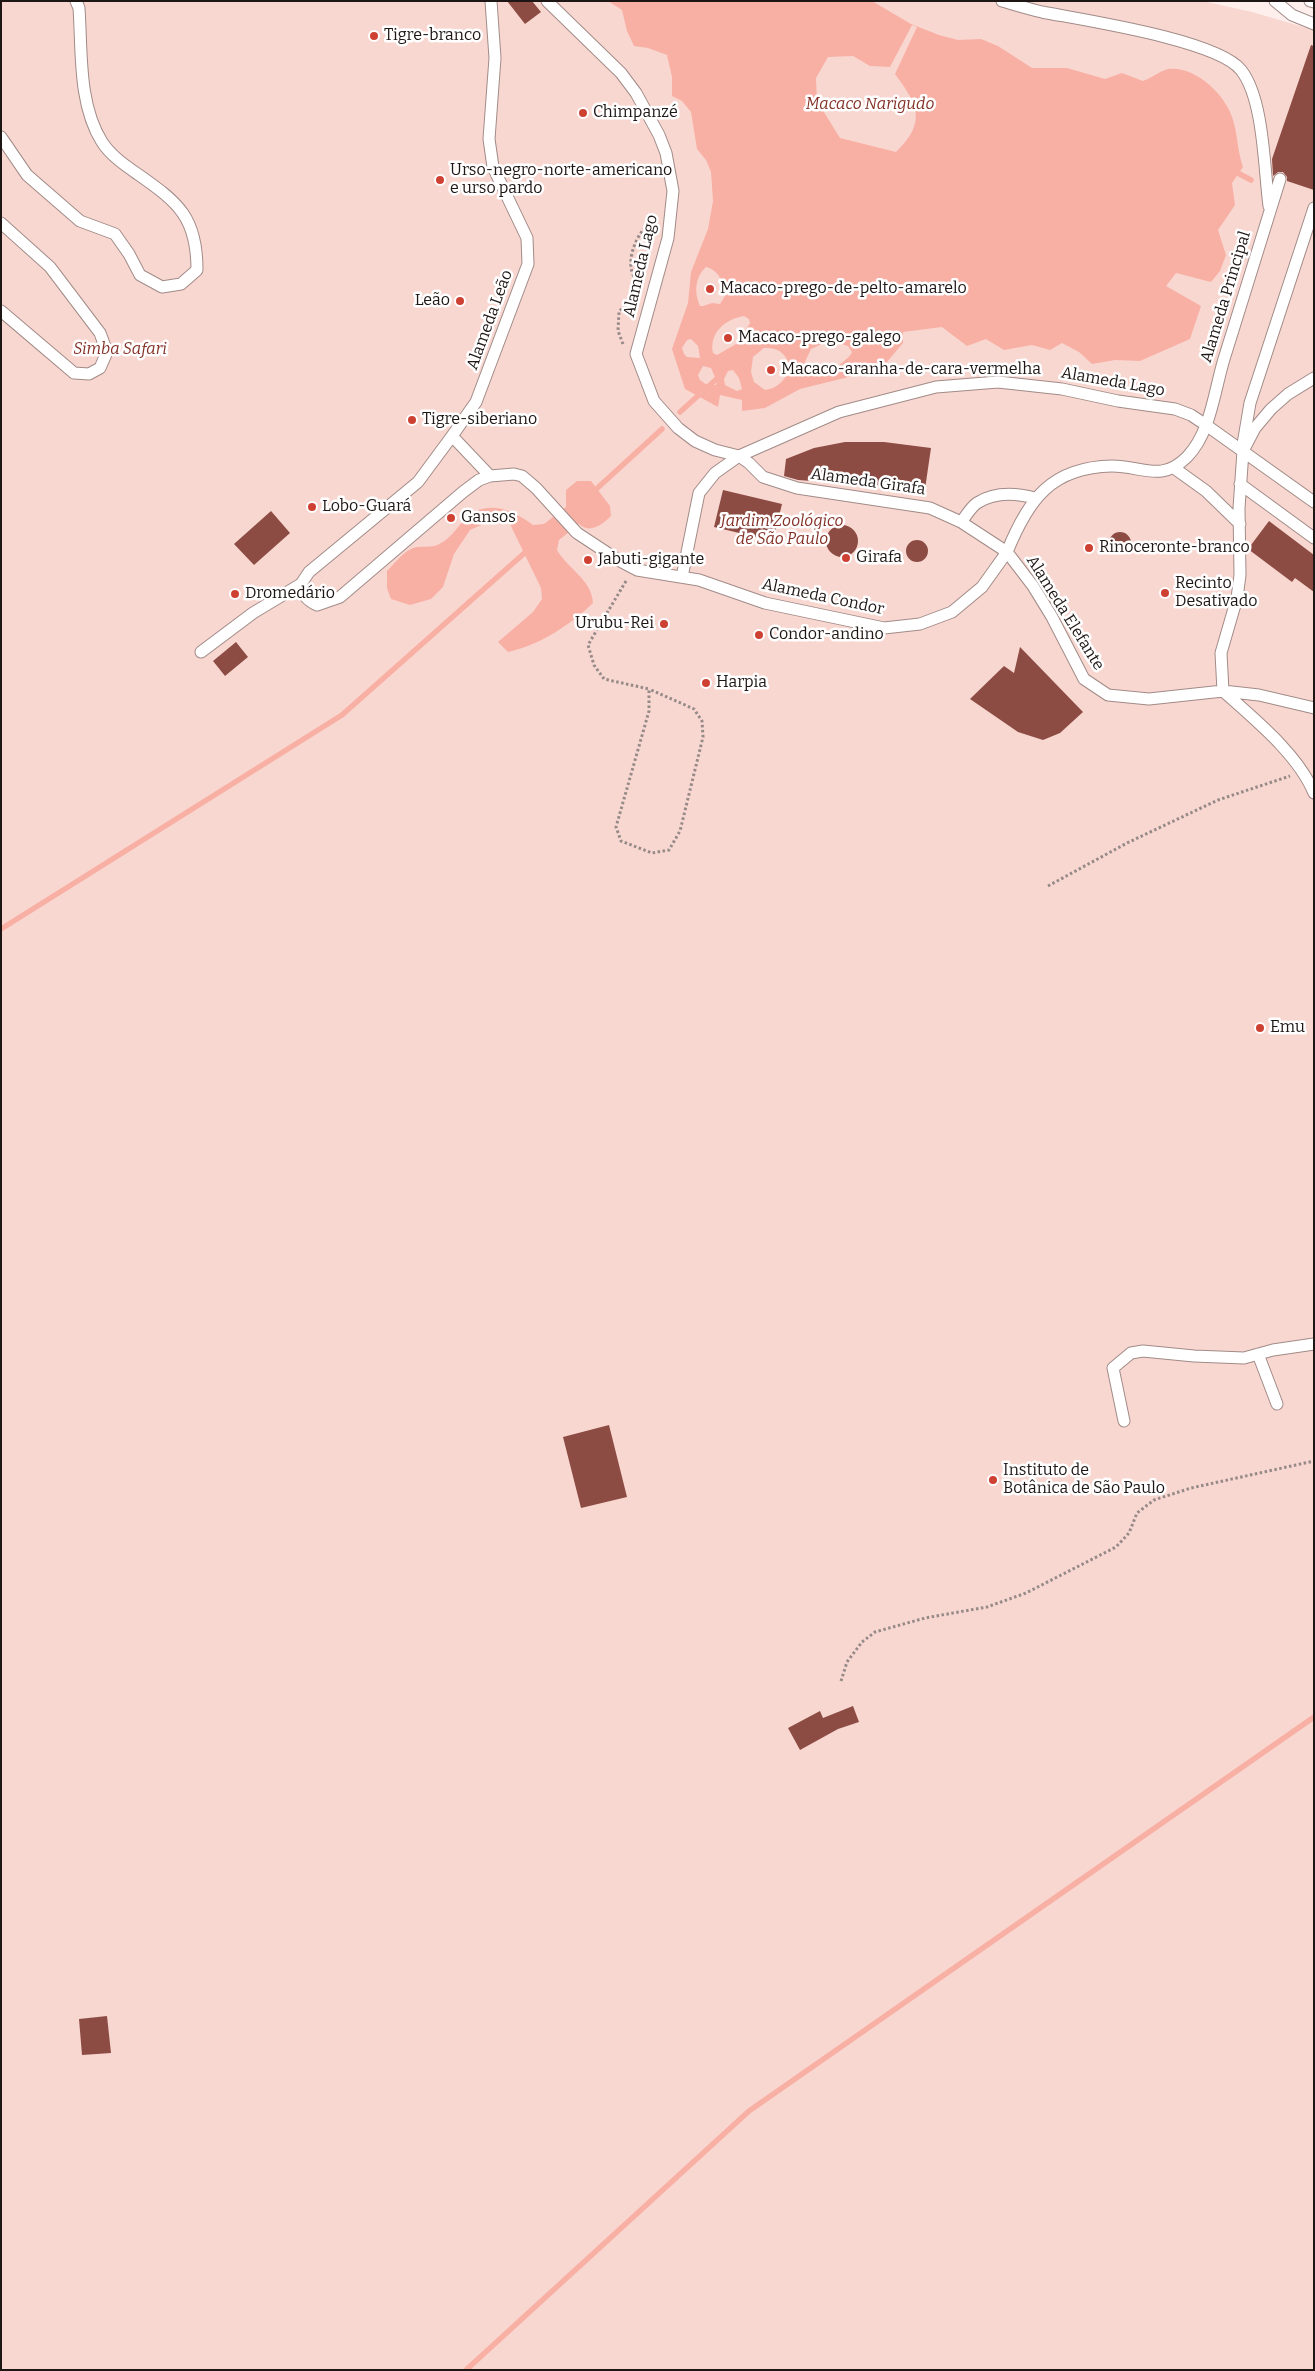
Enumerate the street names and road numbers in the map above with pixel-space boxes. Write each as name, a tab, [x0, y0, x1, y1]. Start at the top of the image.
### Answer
street label: Alameda Lago	[620, 213, 662, 319]
street label: Alameda Principal	[1197, 229, 1255, 365]
street label: Alameda Leão	[463, 267, 517, 373]
street label: Alameda Lago	[1060, 363, 1166, 401]
street label: Alameda Girafa	[809, 464, 927, 500]
street label: Alameda Elefante	[1022, 552, 1108, 674]
street label: Alameda Condor	[760, 575, 886, 619]

